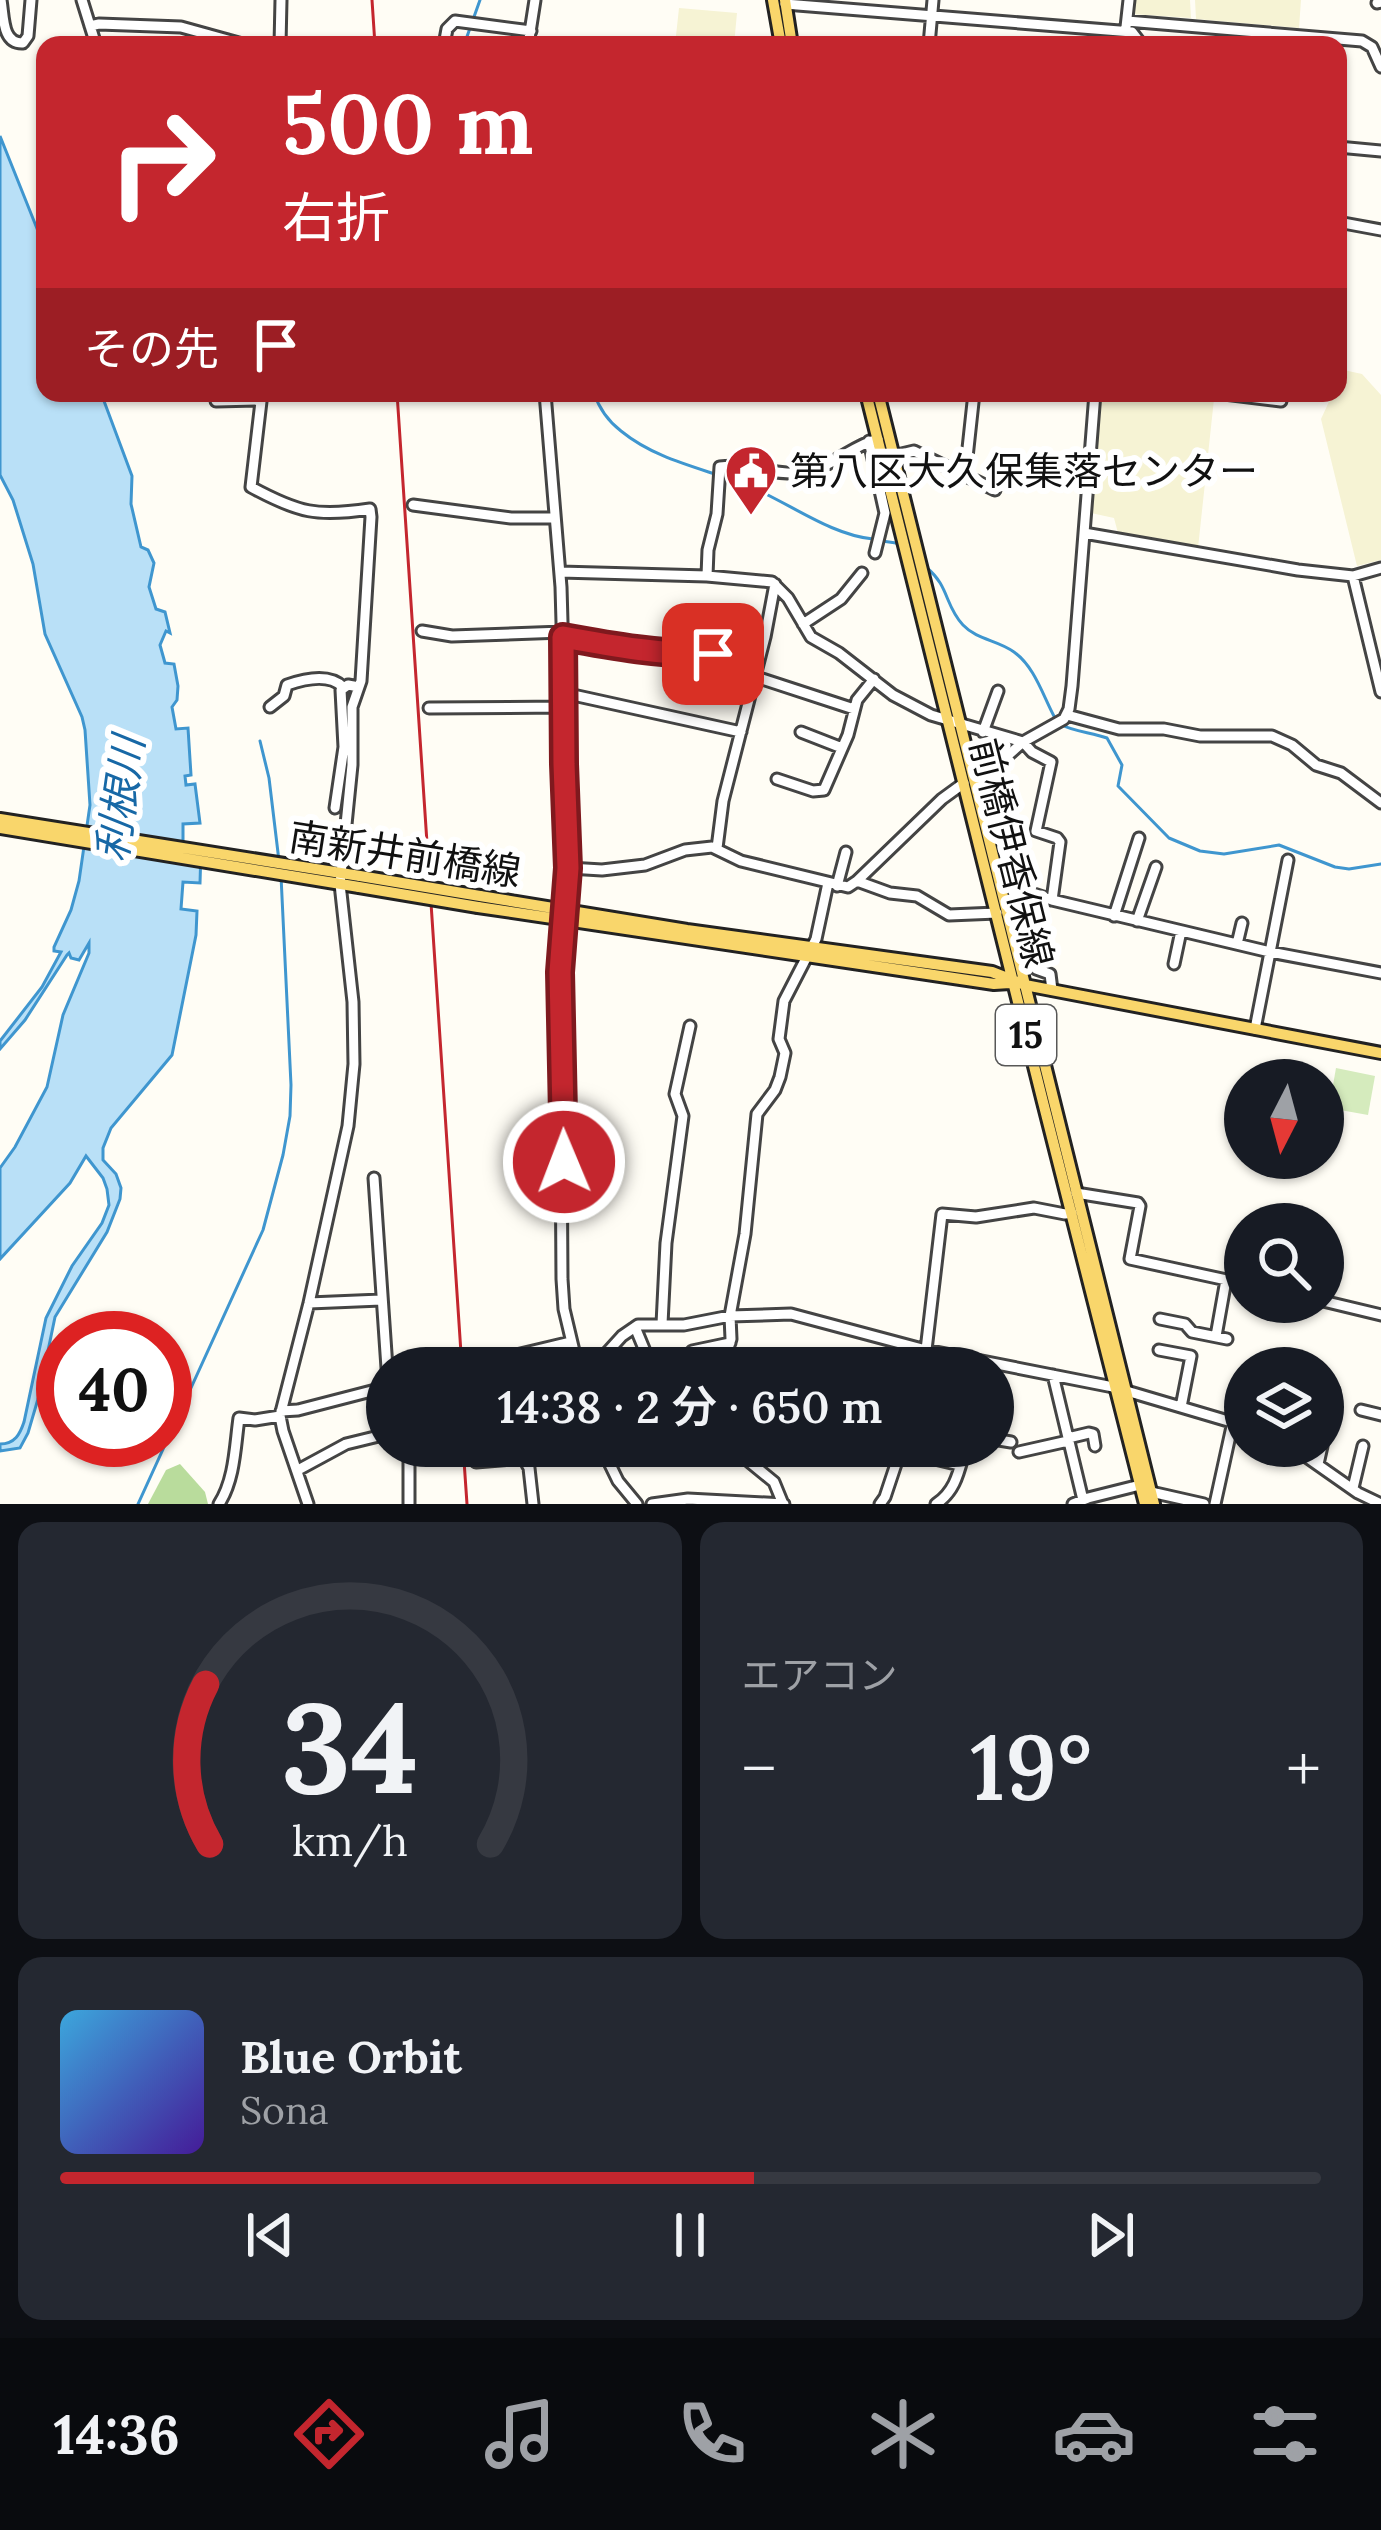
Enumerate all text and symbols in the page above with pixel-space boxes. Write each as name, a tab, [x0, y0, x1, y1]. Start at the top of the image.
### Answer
text: 500 m	[282, 69, 534, 177]
icon: right	[84, 84, 240, 240]
text: 右折	[282, 183, 390, 252]
icon: arrive	[243, 312, 309, 378]
text: その先	[84, 320, 219, 377]
public building icon: 第八区大久保集落センター	[723, 443, 779, 517]
place label: 第八区大久保集落センター	[790, 446, 1258, 496]
pin	[662, 603, 764, 705]
icon: arrive	[680, 621, 746, 687]
water label: 利根川	[84, 729, 156, 865]
street label: 前橋伊香保線	[959, 733, 1065, 973]
street label: 南新井前橋線	[286, 811, 524, 897]
road number: 15	[996, 1005, 1056, 1065]
north arrow	[1224, 1059, 1344, 1179]
map controls	[1224, 1059, 1344, 1467]
position arrow	[501, 1099, 627, 1225]
button: search	[1224, 1203, 1344, 1323]
speed limit sign: 40	[36, 1311, 192, 1467]
button: layers	[1224, 1347, 1344, 1467]
text: 14:38 · 2 分 · 650 m	[498, 1378, 882, 1435]
text: エアコン	[742, 1650, 898, 1700]
text: 34	[281, 1667, 419, 1827]
text: 19°	[970, 1709, 1092, 1825]
text: −	[742, 1726, 776, 1810]
text: +	[1286, 1726, 1321, 1810]
text: km/h	[292, 1812, 408, 1867]
text: Blue Orbit	[240, 2028, 462, 2085]
text: Sona	[240, 2085, 329, 2135]
icon: previous	[237, 2202, 303, 2268]
icon: pause	[657, 2202, 723, 2268]
icon: next	[1078, 2202, 1144, 2268]
icon: directions	[287, 2392, 371, 2476]
icon: music	[478, 2392, 562, 2476]
icon: phone	[670, 2392, 754, 2476]
icon: climate	[861, 2392, 945, 2476]
icon: car	[1052, 2392, 1136, 2476]
icon: filters	[1243, 2392, 1327, 2476]
text: 14:36	[54, 2400, 180, 2469]

